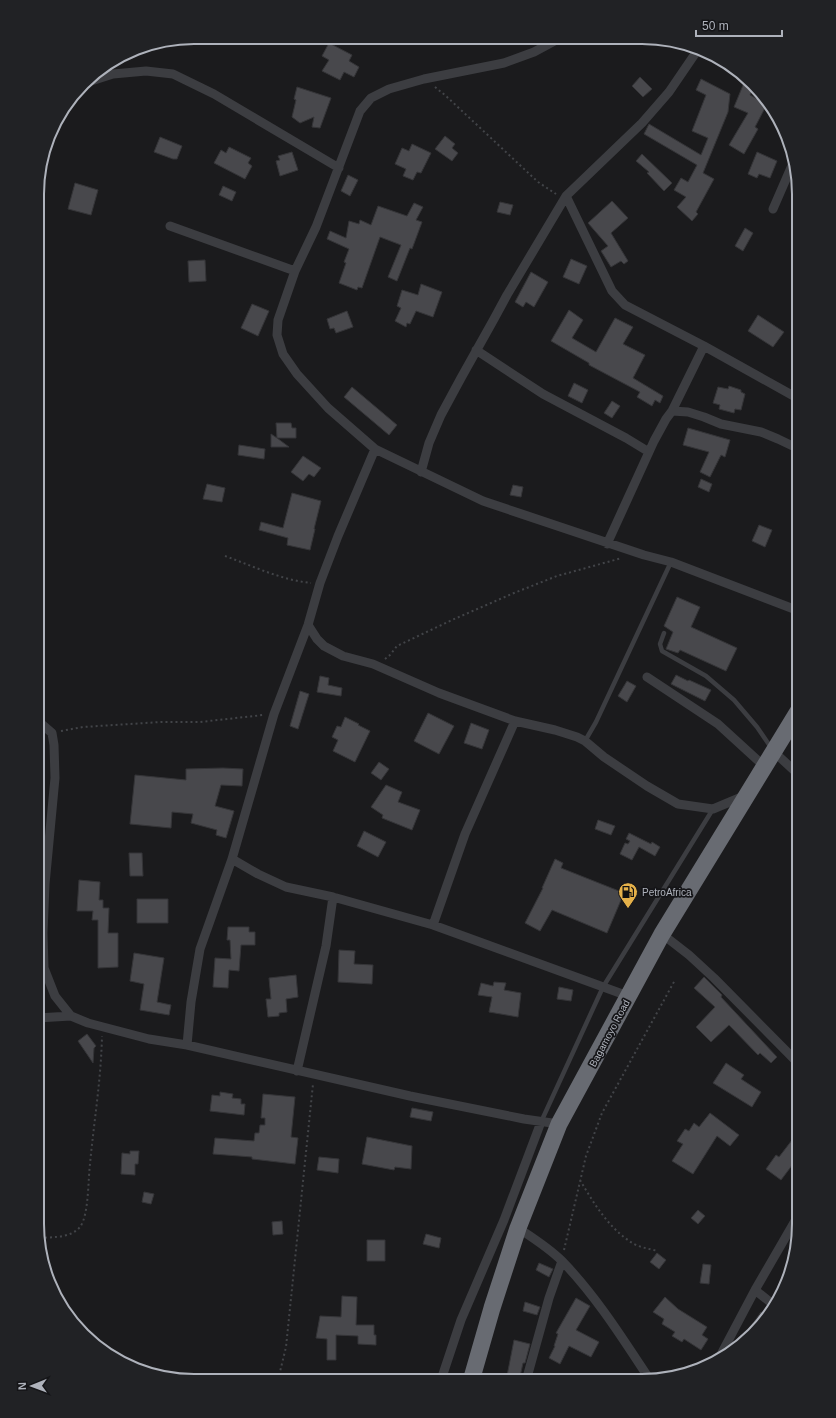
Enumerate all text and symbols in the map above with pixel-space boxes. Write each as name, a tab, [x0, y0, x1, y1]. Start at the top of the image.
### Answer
scale bar	[696, 12, 782, 38]
text: 50 m	[702, 19, 729, 33]
fuel station icon: PetroAfrica	[617, 881, 639, 909]
place label: PetroAfrica	[642, 887, 692, 898]
street label: Bagamoyo Road	[587, 998, 632, 1069]
north arrow	[12, 1366, 52, 1406]
text: N	[16, 1382, 28, 1390]

